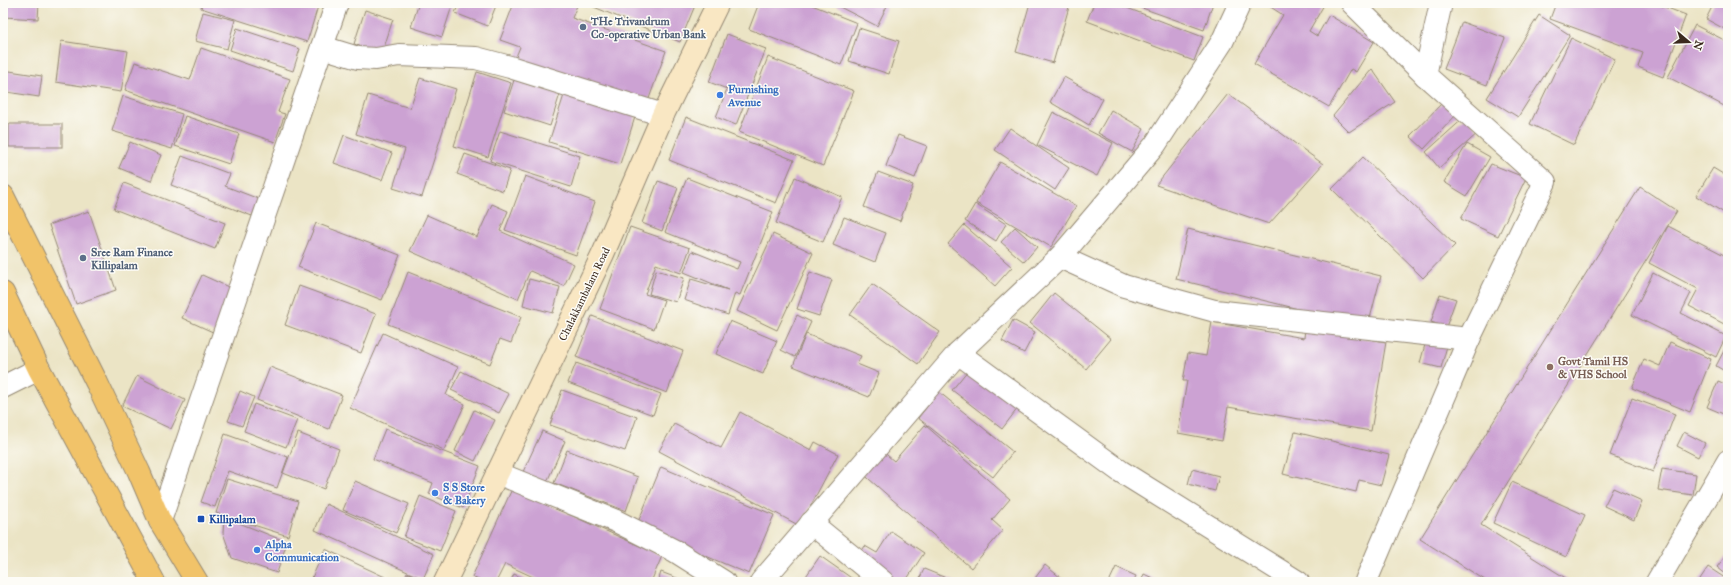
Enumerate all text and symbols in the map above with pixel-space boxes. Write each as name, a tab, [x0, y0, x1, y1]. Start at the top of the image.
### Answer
place label: THe Trivandrum Co-operative Urban Bank	[590, 15, 707, 42]
marker: THe Trivandrum Co-operative Urban Bank	[578, 22, 588, 32]
north arrow	[1669, 22, 1709, 62]
text: N	[1690, 39, 1706, 52]
place label: Furnishing Avenue	[727, 83, 779, 109]
marker: Furnishing Avenue	[715, 90, 725, 100]
street label: Chalakkambalam Road	[556, 245, 613, 343]
place label: Sree Ram Finance Killipalam	[91, 246, 173, 273]
marker: Sree Ram Finance Killipalam	[78, 253, 88, 263]
place label: Govt Tamil HS & VHS School	[1558, 355, 1629, 381]
marker: Govt Tamil HS & VHS School	[1545, 362, 1555, 372]
place label: S S Store & Bakery	[443, 481, 486, 508]
marker: S S Store & Bakery	[430, 488, 440, 498]
place label: Killipalam	[209, 513, 257, 527]
marker: Killipalam	[196, 514, 206, 524]
place label: Alpha Communication	[264, 538, 339, 564]
marker: Alpha Communication	[252, 545, 262, 555]

